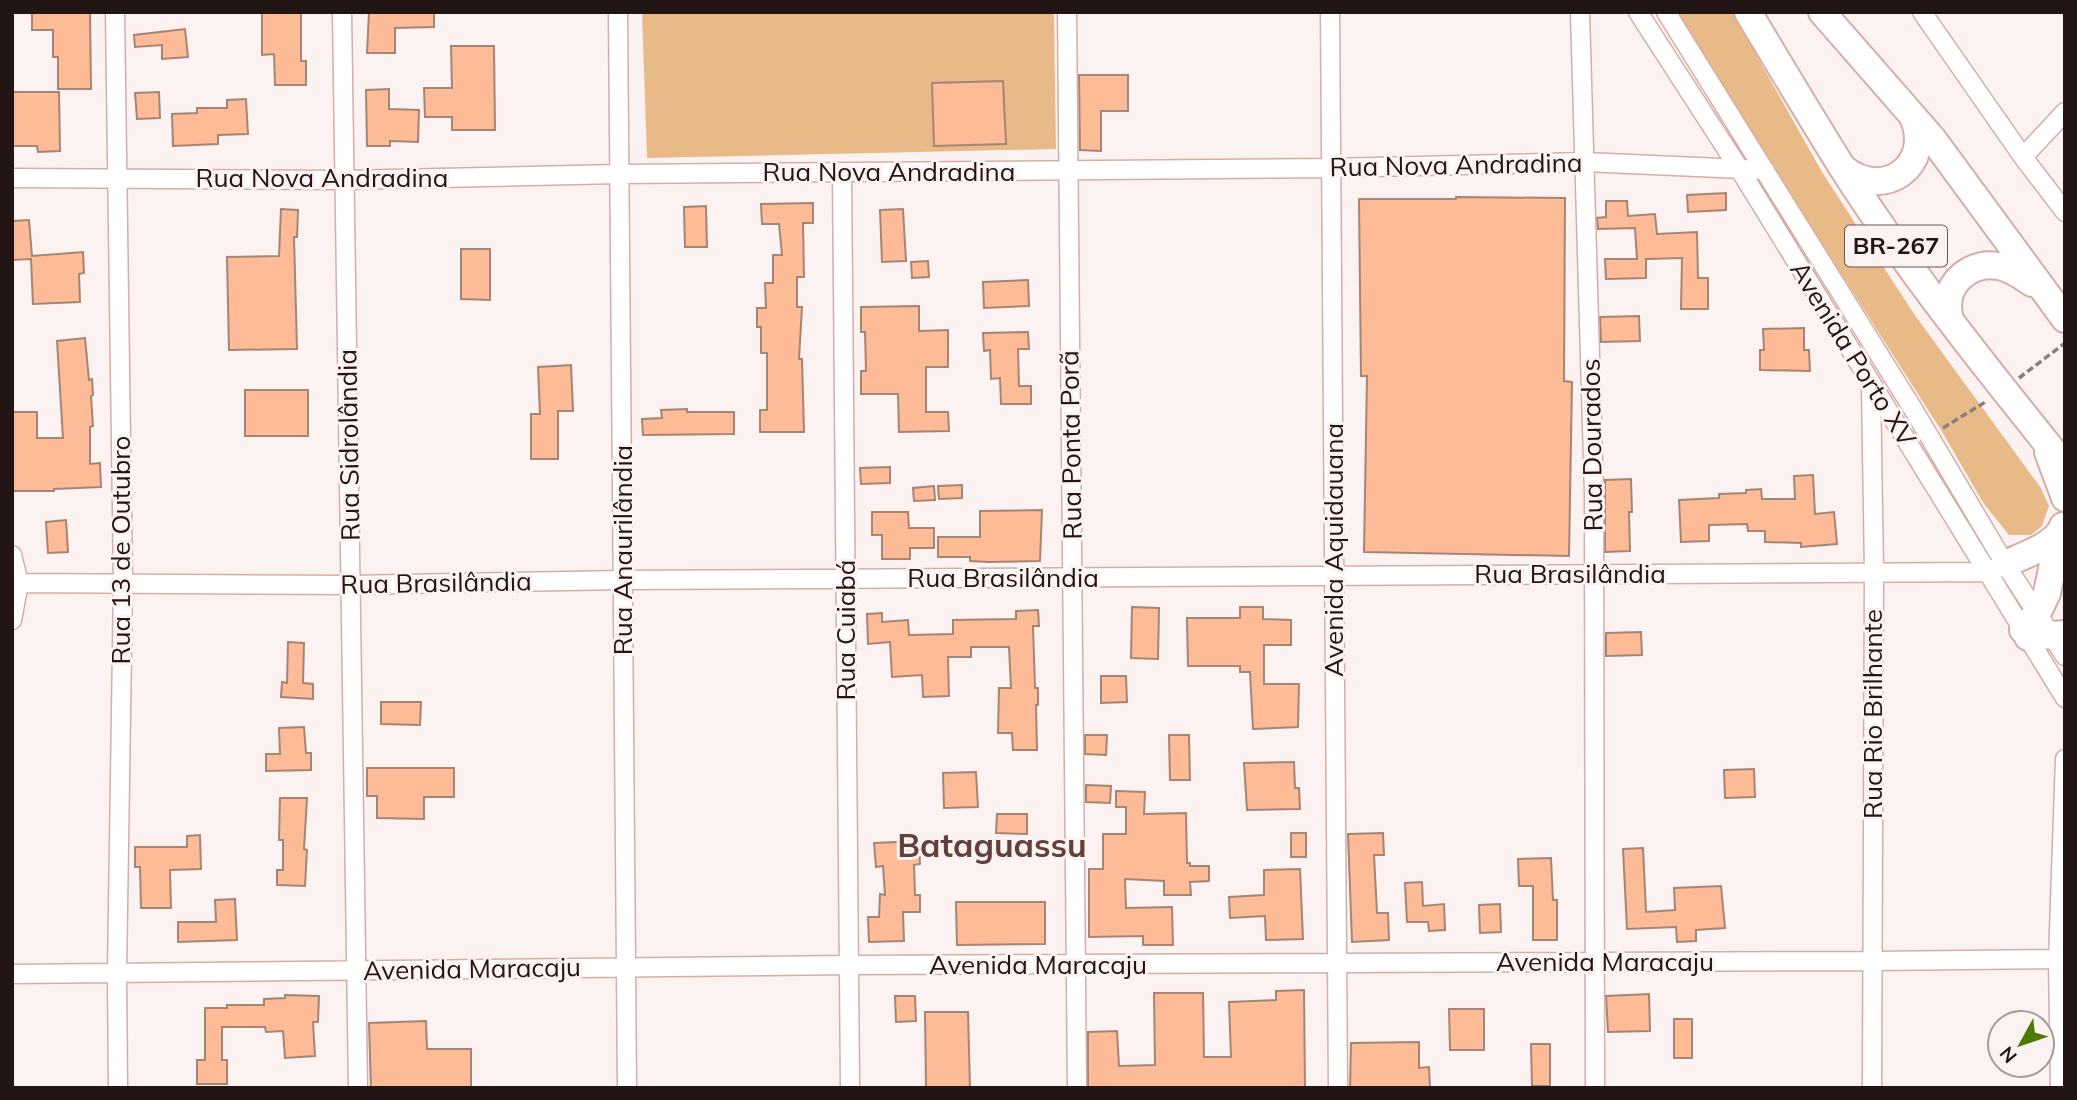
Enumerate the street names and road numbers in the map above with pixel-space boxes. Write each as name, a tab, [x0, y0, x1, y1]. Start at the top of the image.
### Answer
street label: Rua Nova Andradina	[1329, 146, 1583, 183]
street label: Rua Nova Andradina	[763, 155, 1015, 188]
street label: Rua Nova Andradina	[196, 161, 448, 194]
road number: BR-267	[1845, 226, 1947, 267]
street label: Avenida Porto XV	[1783, 255, 1924, 453]
street label: Rua Sidrolândia	[330, 349, 367, 541]
street label: Rua Ponta Porã	[1052, 350, 1089, 540]
street label: Rua Dourados	[1573, 358, 1610, 532]
street label: Avenida Aquidauana	[1317, 423, 1350, 677]
street label: Rua 13 de Outubro	[104, 436, 137, 664]
street label: Rua Anaurilândia	[606, 445, 639, 655]
street label: Rua Brasilândia	[1474, 557, 1666, 590]
street label: Rua Cuiabá	[829, 560, 862, 700]
street label: Rua Brasilândia	[907, 561, 1099, 594]
street label: Rua Brasilândia	[340, 564, 532, 601]
street label: Rua Rio Brilhante	[1856, 609, 1889, 819]
street label: Avenida Maracaju	[1496, 945, 1714, 978]
street label: Avenida Maracaju	[929, 948, 1147, 981]
street label: Avenida Maracaju	[363, 950, 581, 987]

